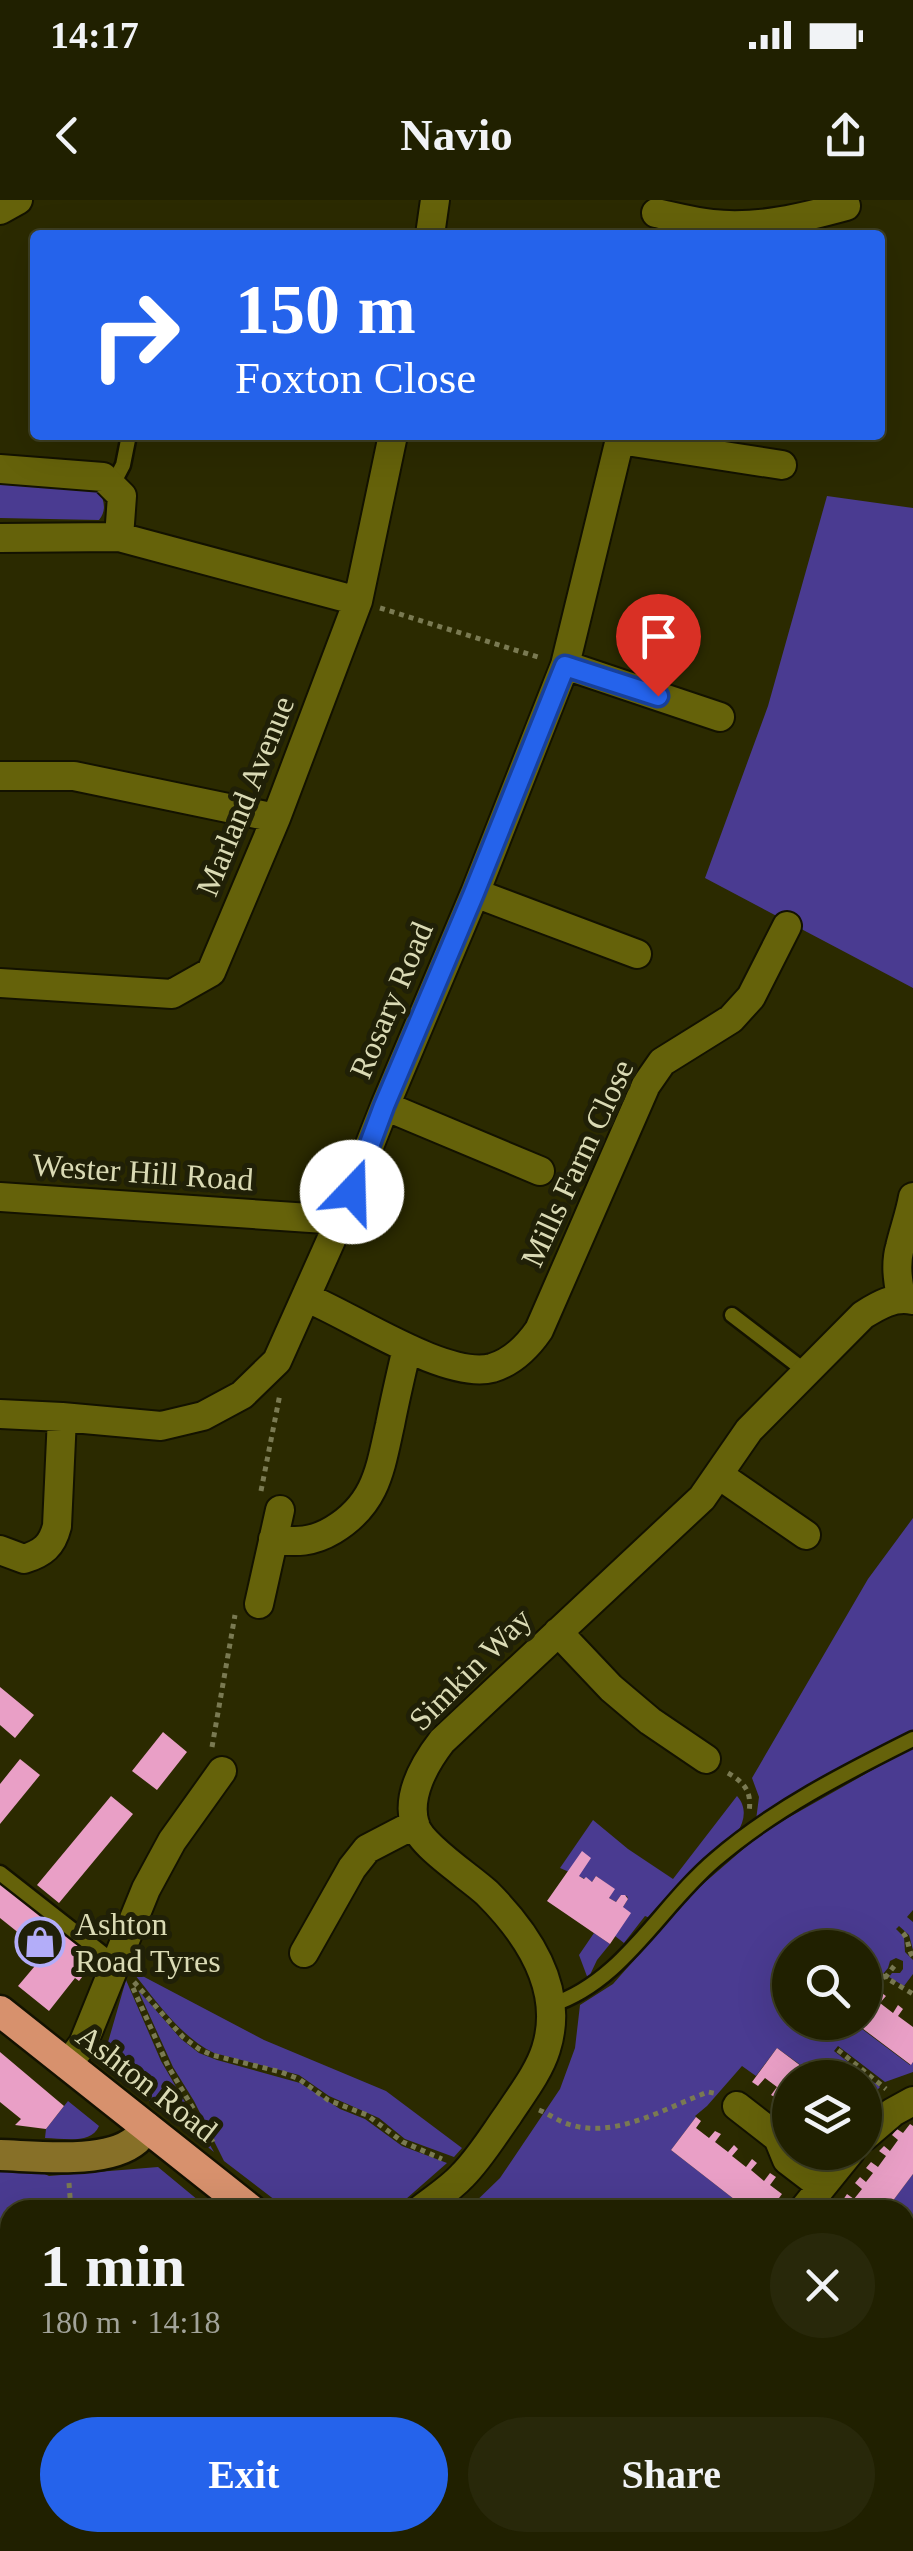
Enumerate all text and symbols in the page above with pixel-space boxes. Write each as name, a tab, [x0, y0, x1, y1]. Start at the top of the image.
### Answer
text: 14:17	[50, 14, 139, 56]
icon: back	[40, 108, 95, 163]
icon: share	[818, 108, 873, 163]
text: Navio	[400, 110, 513, 160]
icon: right	[70, 270, 200, 400]
text: 150 m	[235, 271, 416, 348]
text: Foxton Close	[235, 353, 476, 403]
pin	[616, 594, 701, 697]
icon: arrive	[631, 609, 686, 664]
street label: Marland Avenue	[189, 691, 301, 901]
street label: Rosary Road	[342, 916, 440, 1084]
street label: Mills Farm Close	[513, 1054, 641, 1272]
position arrow	[300, 1140, 404, 1244]
street label: Wester Hill Road	[31, 1146, 255, 1198]
street label: Simkin Way	[402, 1601, 538, 1737]
place label: Ashton Road Tyres	[75, 1906, 221, 1979]
shop icon: Ashton Road Tyres	[14, 1916, 66, 1968]
map controls	[772, 1930, 882, 2170]
button: search	[772, 1930, 882, 2040]
street label: Ashton Road	[70, 2017, 224, 2149]
button: layers	[772, 2060, 882, 2170]
text: 1 min	[40, 2233, 185, 2299]
button: close	[770, 2233, 875, 2338]
text: 180 m · 14:18	[40, 2304, 220, 2340]
button: Exit	[40, 2417, 448, 2532]
button: Share	[468, 2417, 875, 2532]

